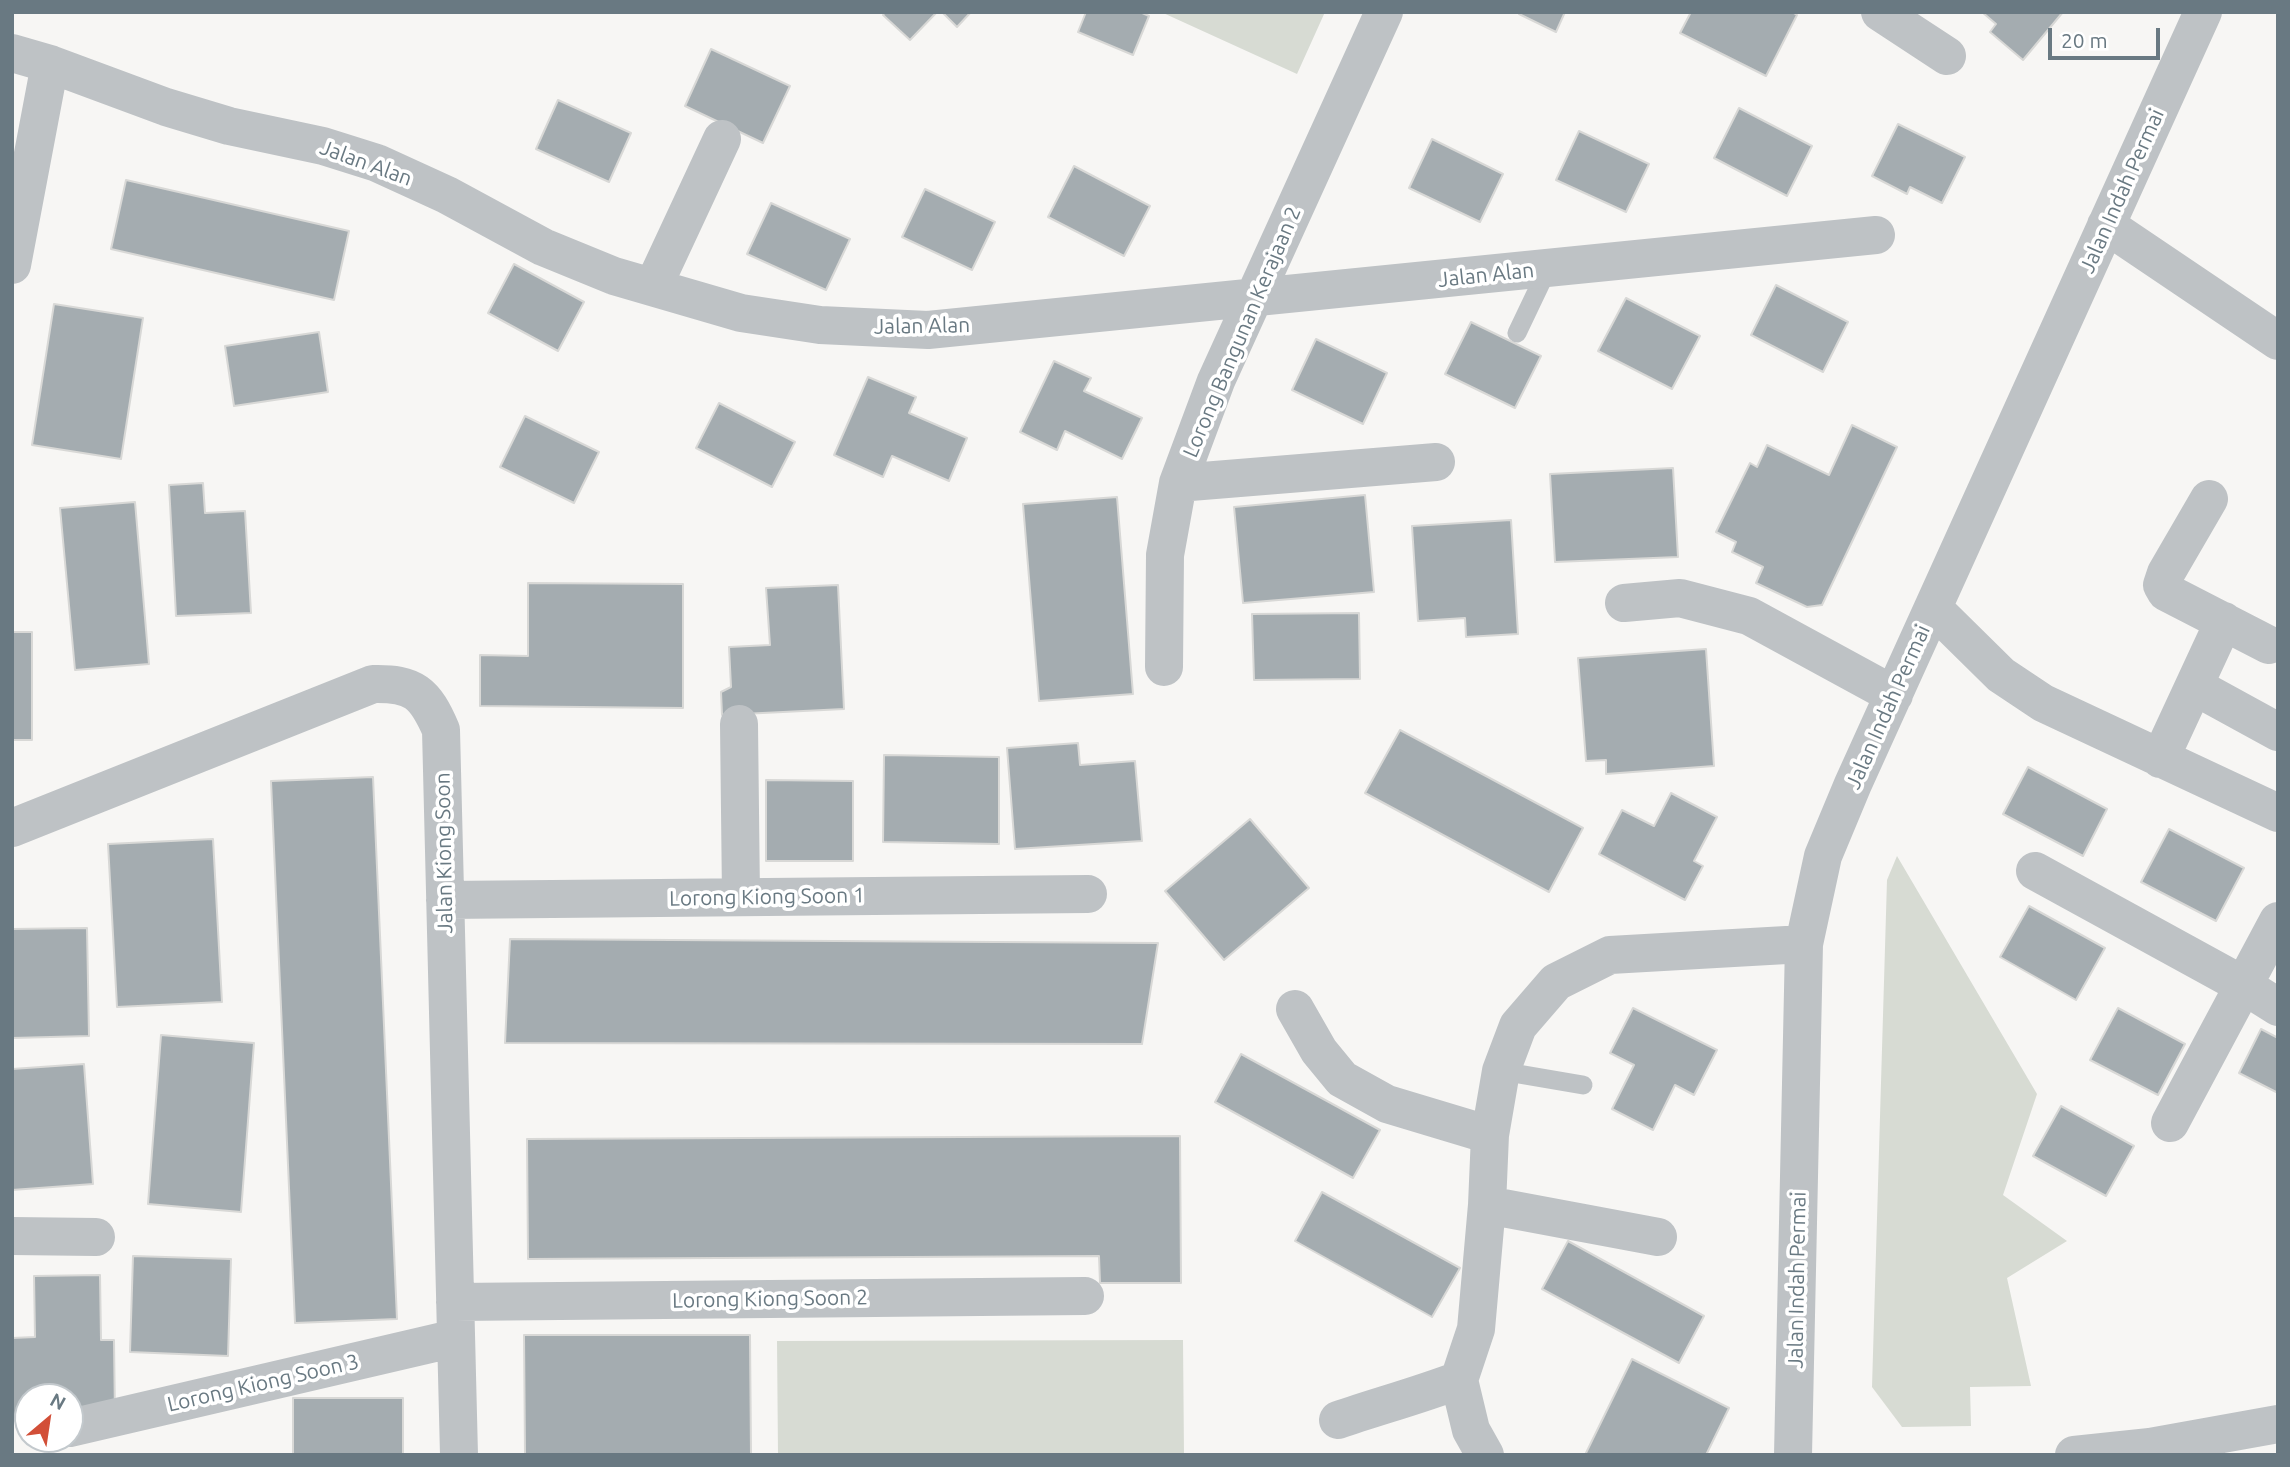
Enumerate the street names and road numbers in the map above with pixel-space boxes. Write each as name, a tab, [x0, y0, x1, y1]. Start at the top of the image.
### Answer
street label: Jalan Indah Permai	[2074, 105, 2170, 277]
street label: Jalan Alan	[316, 135, 416, 191]
street label: Lorong Bangunan Kerajaan 2	[1178, 203, 1306, 461]
street label: Jalan Alan	[1437, 257, 1535, 293]
street label: Jalan Alan	[874, 313, 970, 339]
street label: Jalan Indah Permai	[1840, 621, 1936, 793]
street label: Jalan Kiong Soon	[430, 772, 458, 934]
street label: Lorong Kiong Soon 1	[669, 883, 865, 911]
street label: Jalan Indah Permai	[1783, 1191, 1811, 1369]
street label: Lorong Kiong Soon 2	[672, 1285, 868, 1313]
street label: Lorong Kiong Soon 3	[165, 1349, 361, 1417]

